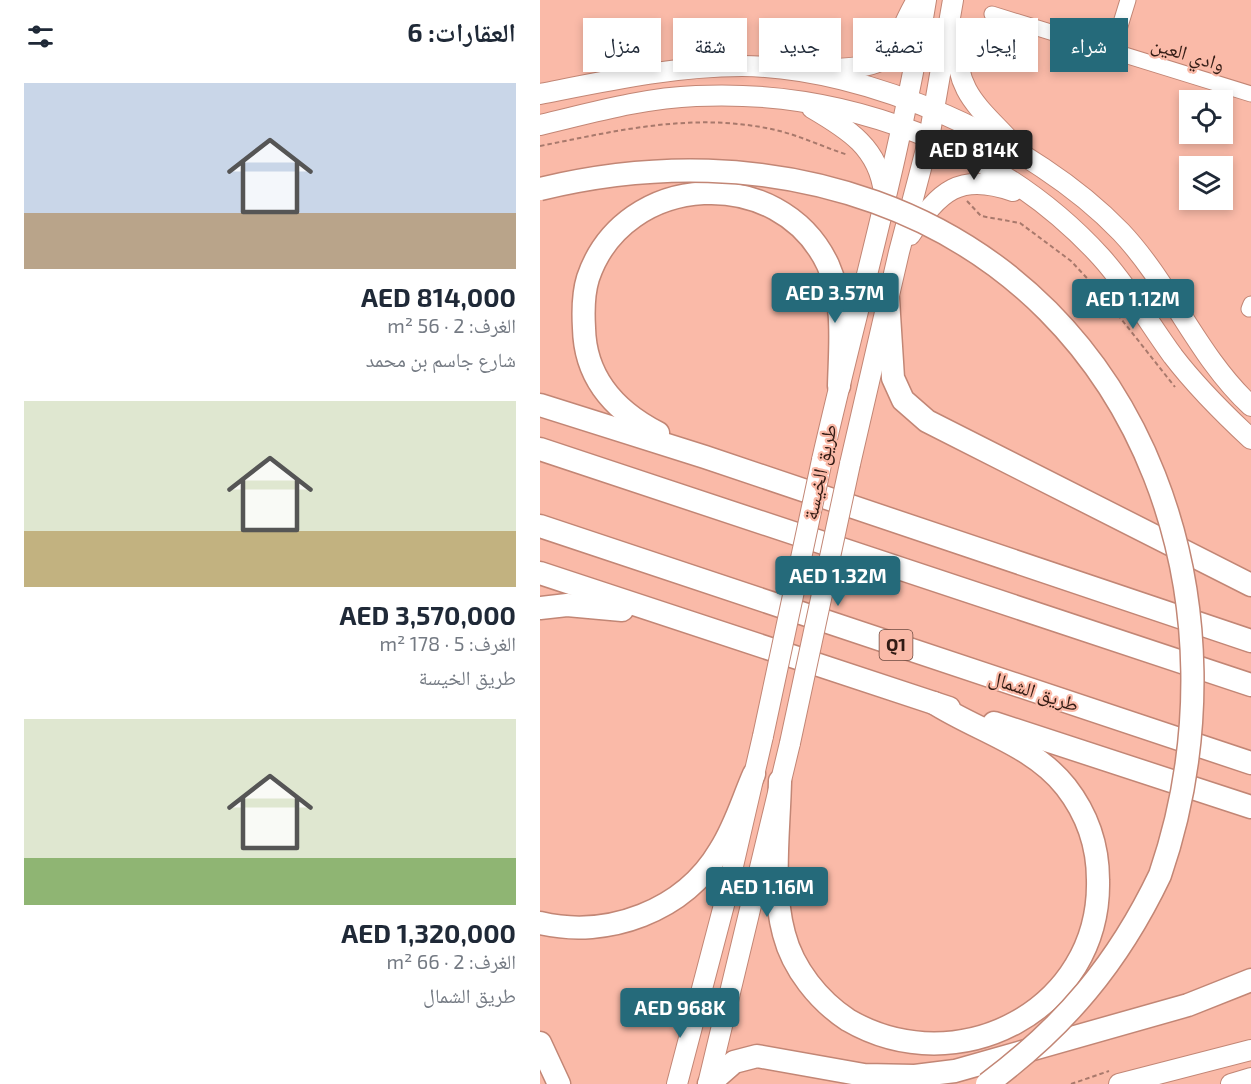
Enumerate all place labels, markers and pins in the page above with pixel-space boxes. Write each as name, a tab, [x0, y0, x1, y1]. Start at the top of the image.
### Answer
pin: AED 814K	[912, 130, 1036, 181]
pin: AED 3.57M	[766, 273, 904, 324]
pin: AED 1.12M	[1064, 279, 1202, 330]
pin: AED 1.32M	[769, 556, 907, 607]
pin: AED 1.16M	[698, 867, 836, 918]
pin: AED 968K	[618, 988, 742, 1039]

